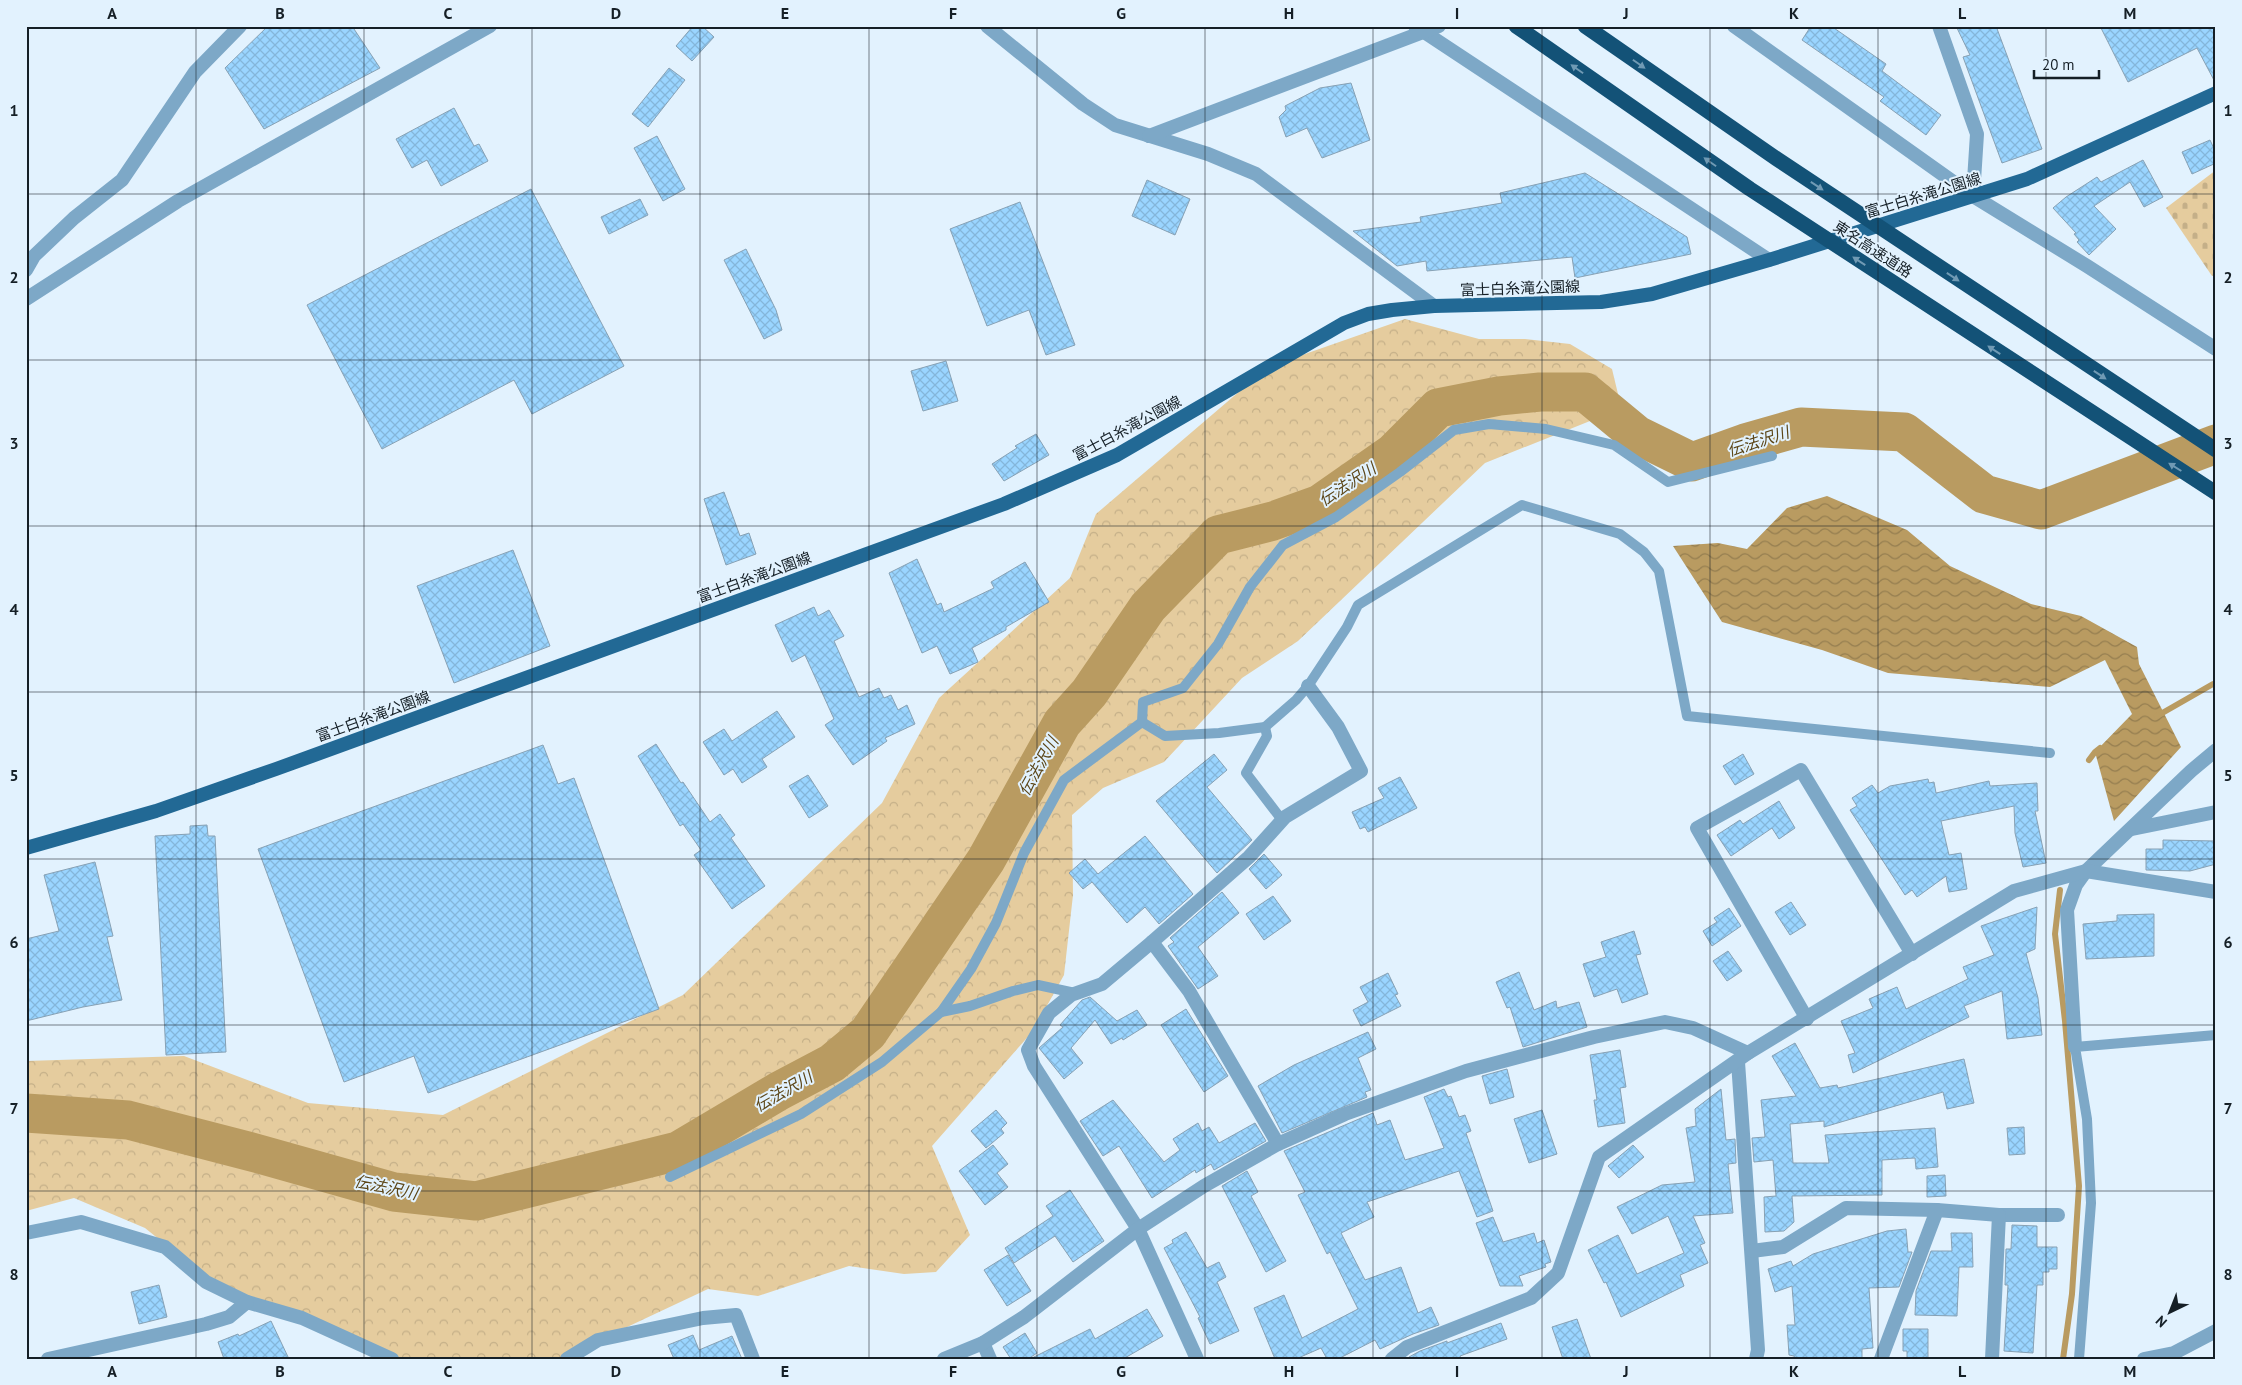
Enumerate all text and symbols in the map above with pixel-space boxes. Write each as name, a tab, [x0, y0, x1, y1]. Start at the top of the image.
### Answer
text: A	[107, 3, 117, 23]
text: B	[275, 3, 285, 23]
text: C	[444, 3, 453, 23]
text: D	[611, 3, 621, 23]
text: E	[781, 3, 789, 23]
text: F	[949, 3, 957, 23]
text: G	[1116, 3, 1126, 23]
text: H	[1284, 3, 1294, 23]
text: I	[1455, 3, 1459, 23]
text: J	[1622, 3, 1629, 23]
text: K	[1789, 3, 1799, 23]
text: L	[1958, 3, 1967, 23]
text: M	[2124, 3, 2136, 23]
scale bar	[2034, 48, 2100, 80]
text: 20 m	[2042, 55, 2075, 74]
one-way arrow	[1632, 59, 1646, 69]
one-way arrow	[1570, 64, 1583, 74]
text: 1	[9, 100, 19, 120]
text: 1	[2223, 100, 2233, 120]
one-way arrow	[1703, 157, 1717, 167]
street label: 富士白糸滝公園線	[1863, 168, 1983, 222]
one-way arrow	[1811, 181, 1824, 191]
street label: 東名高速道路	[1830, 217, 1916, 281]
one-way arrow	[1852, 256, 1865, 266]
text: 2	[9, 267, 19, 287]
text: 2	[2223, 267, 2233, 287]
one-way arrow	[1946, 272, 1959, 281]
street label: 富士白糸滝公園線	[1460, 276, 1580, 300]
one-way arrow	[1988, 345, 2001, 355]
one-way arrow	[2093, 370, 2106, 379]
street label: 富士白糸滝公園線	[1070, 391, 1184, 465]
water label: 伝法沢川	[1724, 421, 1793, 460]
text: 3	[9, 433, 19, 453]
text: 3	[2223, 433, 2233, 453]
water label: 伝法沢川	[1315, 457, 1381, 510]
one-way arrow	[2168, 462, 2181, 472]
street label: 富士白糸滝公園線	[694, 548, 814, 606]
text: 4	[9, 599, 19, 619]
text: 4	[2223, 599, 2233, 619]
street label: 富士白糸滝公園線	[313, 687, 433, 745]
water label: 伝法沢川	[1014, 731, 1063, 799]
text: 5	[9, 765, 19, 785]
text: 5	[2223, 765, 2233, 785]
text: 6	[9, 932, 19, 952]
text: 6	[2223, 932, 2233, 952]
water label: 伝法沢川	[750, 1065, 817, 1116]
text: 7	[9, 1098, 19, 1118]
text: 7	[2223, 1098, 2233, 1118]
water label: 伝法沢川	[353, 1171, 421, 1204]
text: 8	[9, 1264, 19, 1284]
text: 8	[2223, 1264, 2233, 1284]
north arrow	[2144, 1288, 2194, 1338]
text: N	[2152, 1312, 2171, 1331]
text: A	[107, 1361, 117, 1381]
text: B	[275, 1361, 285, 1381]
text: C	[444, 1361, 453, 1381]
text: D	[611, 1361, 621, 1381]
text: E	[781, 1361, 789, 1381]
text: F	[949, 1361, 957, 1381]
text: G	[1116, 1361, 1126, 1381]
text: H	[1284, 1361, 1294, 1381]
text: I	[1455, 1361, 1459, 1381]
text: J	[1622, 1361, 1629, 1381]
text: K	[1789, 1361, 1799, 1381]
text: L	[1958, 1361, 1967, 1381]
text: M	[2124, 1361, 2136, 1381]

